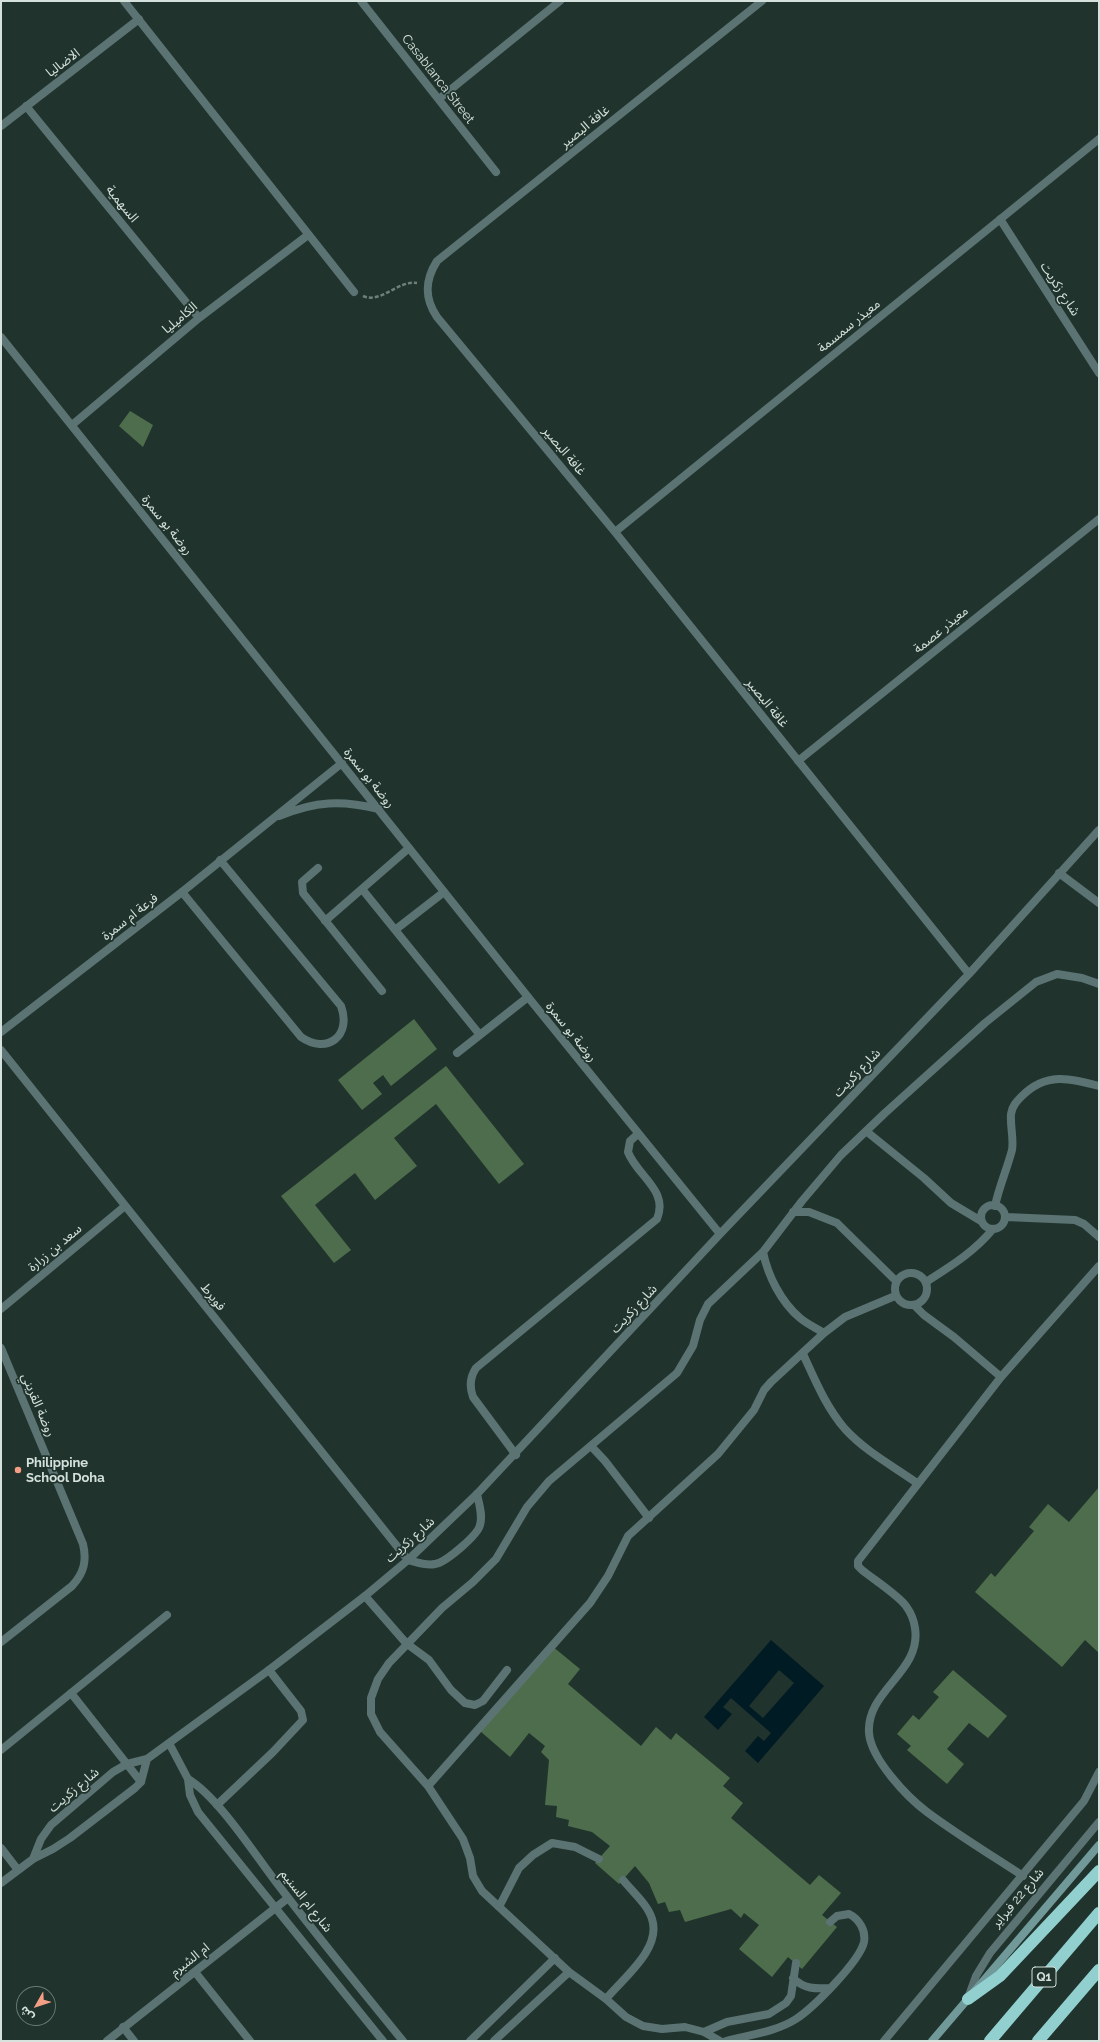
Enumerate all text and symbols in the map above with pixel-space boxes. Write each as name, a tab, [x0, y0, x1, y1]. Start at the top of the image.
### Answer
street label: Casablanca Street	[398, 31, 478, 127]
street label: الاضاليا	[43, 45, 83, 81]
street label: غافة البصير	[557, 102, 613, 152]
street label: السهمية	[102, 182, 142, 226]
street label: شارع زكريت	[1037, 259, 1083, 319]
street label: معيذر سمسمة	[815, 296, 883, 356]
street label: الكاميليا	[159, 299, 201, 337]
street label: غافة البصير	[539, 423, 589, 479]
street label: روضة بو سمرة	[138, 492, 196, 558]
street label: معيذر عصمة	[910, 603, 972, 657]
street label: غافة البصير	[742, 675, 792, 731]
street label: روضة بو سمرة	[340, 745, 398, 811]
street label: فرعة ام سمرة	[99, 890, 161, 944]
street label: روضة بو سمرة	[542, 999, 600, 1065]
street label: شارع زكريت	[830, 1046, 884, 1100]
street label: سعد بن زرارة	[25, 1221, 85, 1275]
street label: فويرط	[197, 1280, 229, 1314]
street label: شارع زكريت	[607, 1281, 661, 1337]
street label: روضة القريني	[18, 1371, 58, 1439]
place label: Philippine School Doha	[26, 1455, 105, 1486]
marker: Philippine School Doha	[13, 1465, 23, 1475]
street label: شارع زكريت	[382, 1514, 438, 1566]
street label: شارع زكريت	[46, 1764, 102, 1816]
street label: شارع 22 فبراير	[989, 1865, 1047, 1931]
street label: شارع ام السنيم	[277, 1866, 335, 1936]
street label: ام الشبرم	[167, 1940, 213, 1980]
road number: Q1	[1032, 1967, 1056, 1987]
north arrow	[16, 1986, 56, 2026]
text: ش	[17, 2003, 37, 2023]

